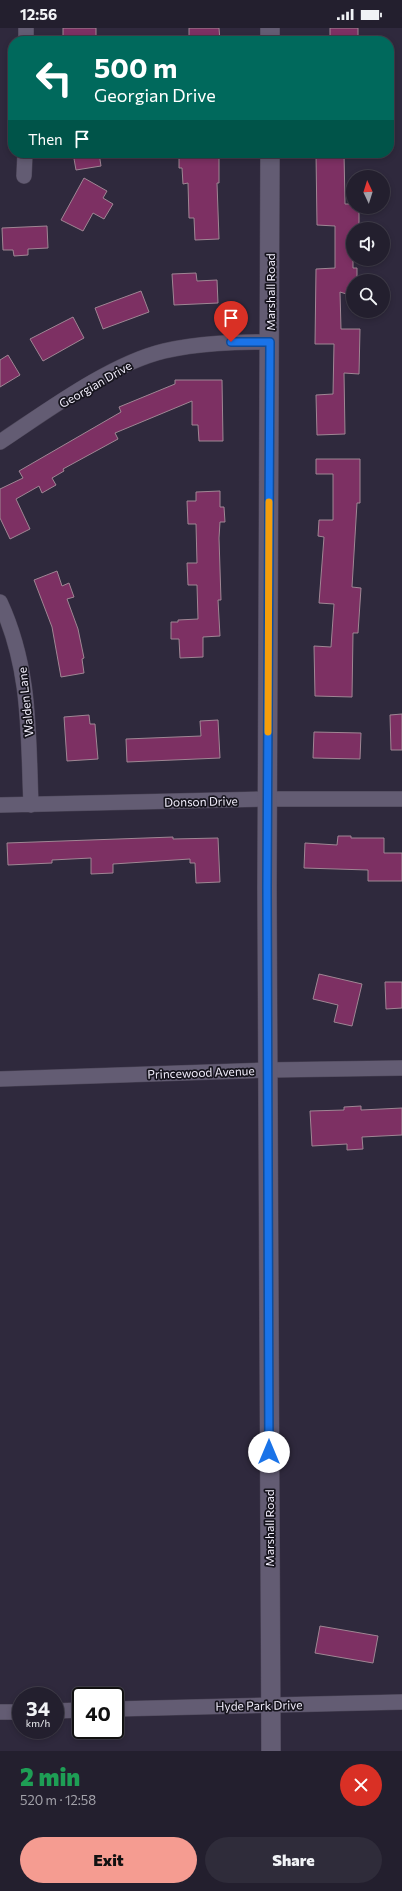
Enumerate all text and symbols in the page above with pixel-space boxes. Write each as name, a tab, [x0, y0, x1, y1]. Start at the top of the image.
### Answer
text: 12:56	[20, 5, 57, 23]
text: 500 m	[94, 50, 177, 84]
icon: left	[28, 52, 80, 104]
text: Georgian Drive	[94, 84, 216, 106]
icon: arrive	[71, 128, 93, 150]
text: Then	[28, 130, 63, 148]
north arrow	[346, 170, 390, 214]
map controls	[346, 170, 390, 318]
button: sound	[346, 222, 390, 266]
street label: Marshall Road	[263, 253, 277, 331]
button: search	[346, 274, 390, 318]
pin	[214, 301, 248, 342]
icon: arrive	[220, 307, 242, 329]
street label: Georgian Drive	[56, 358, 134, 410]
street label: Walden Lane	[14, 667, 36, 737]
street label: Donson Drive	[164, 793, 238, 809]
street label: Princewood Avenue	[147, 1063, 255, 1081]
position arrow	[248, 1431, 290, 1473]
street label: Marshall Road	[262, 1489, 276, 1567]
speed limit sign: 40	[72, 1687, 124, 1739]
text: 34	[26, 1696, 50, 1720]
street label: Hyde Park Drive	[215, 1697, 303, 1713]
text: km/h	[26, 1717, 50, 1729]
text: 2 min	[20, 1762, 80, 1791]
button: close	[340, 1764, 382, 1806]
text: 520 m · 12:58	[20, 1792, 96, 1808]
button: Exit	[20, 1837, 197, 1883]
button: Share	[205, 1837, 382, 1883]

